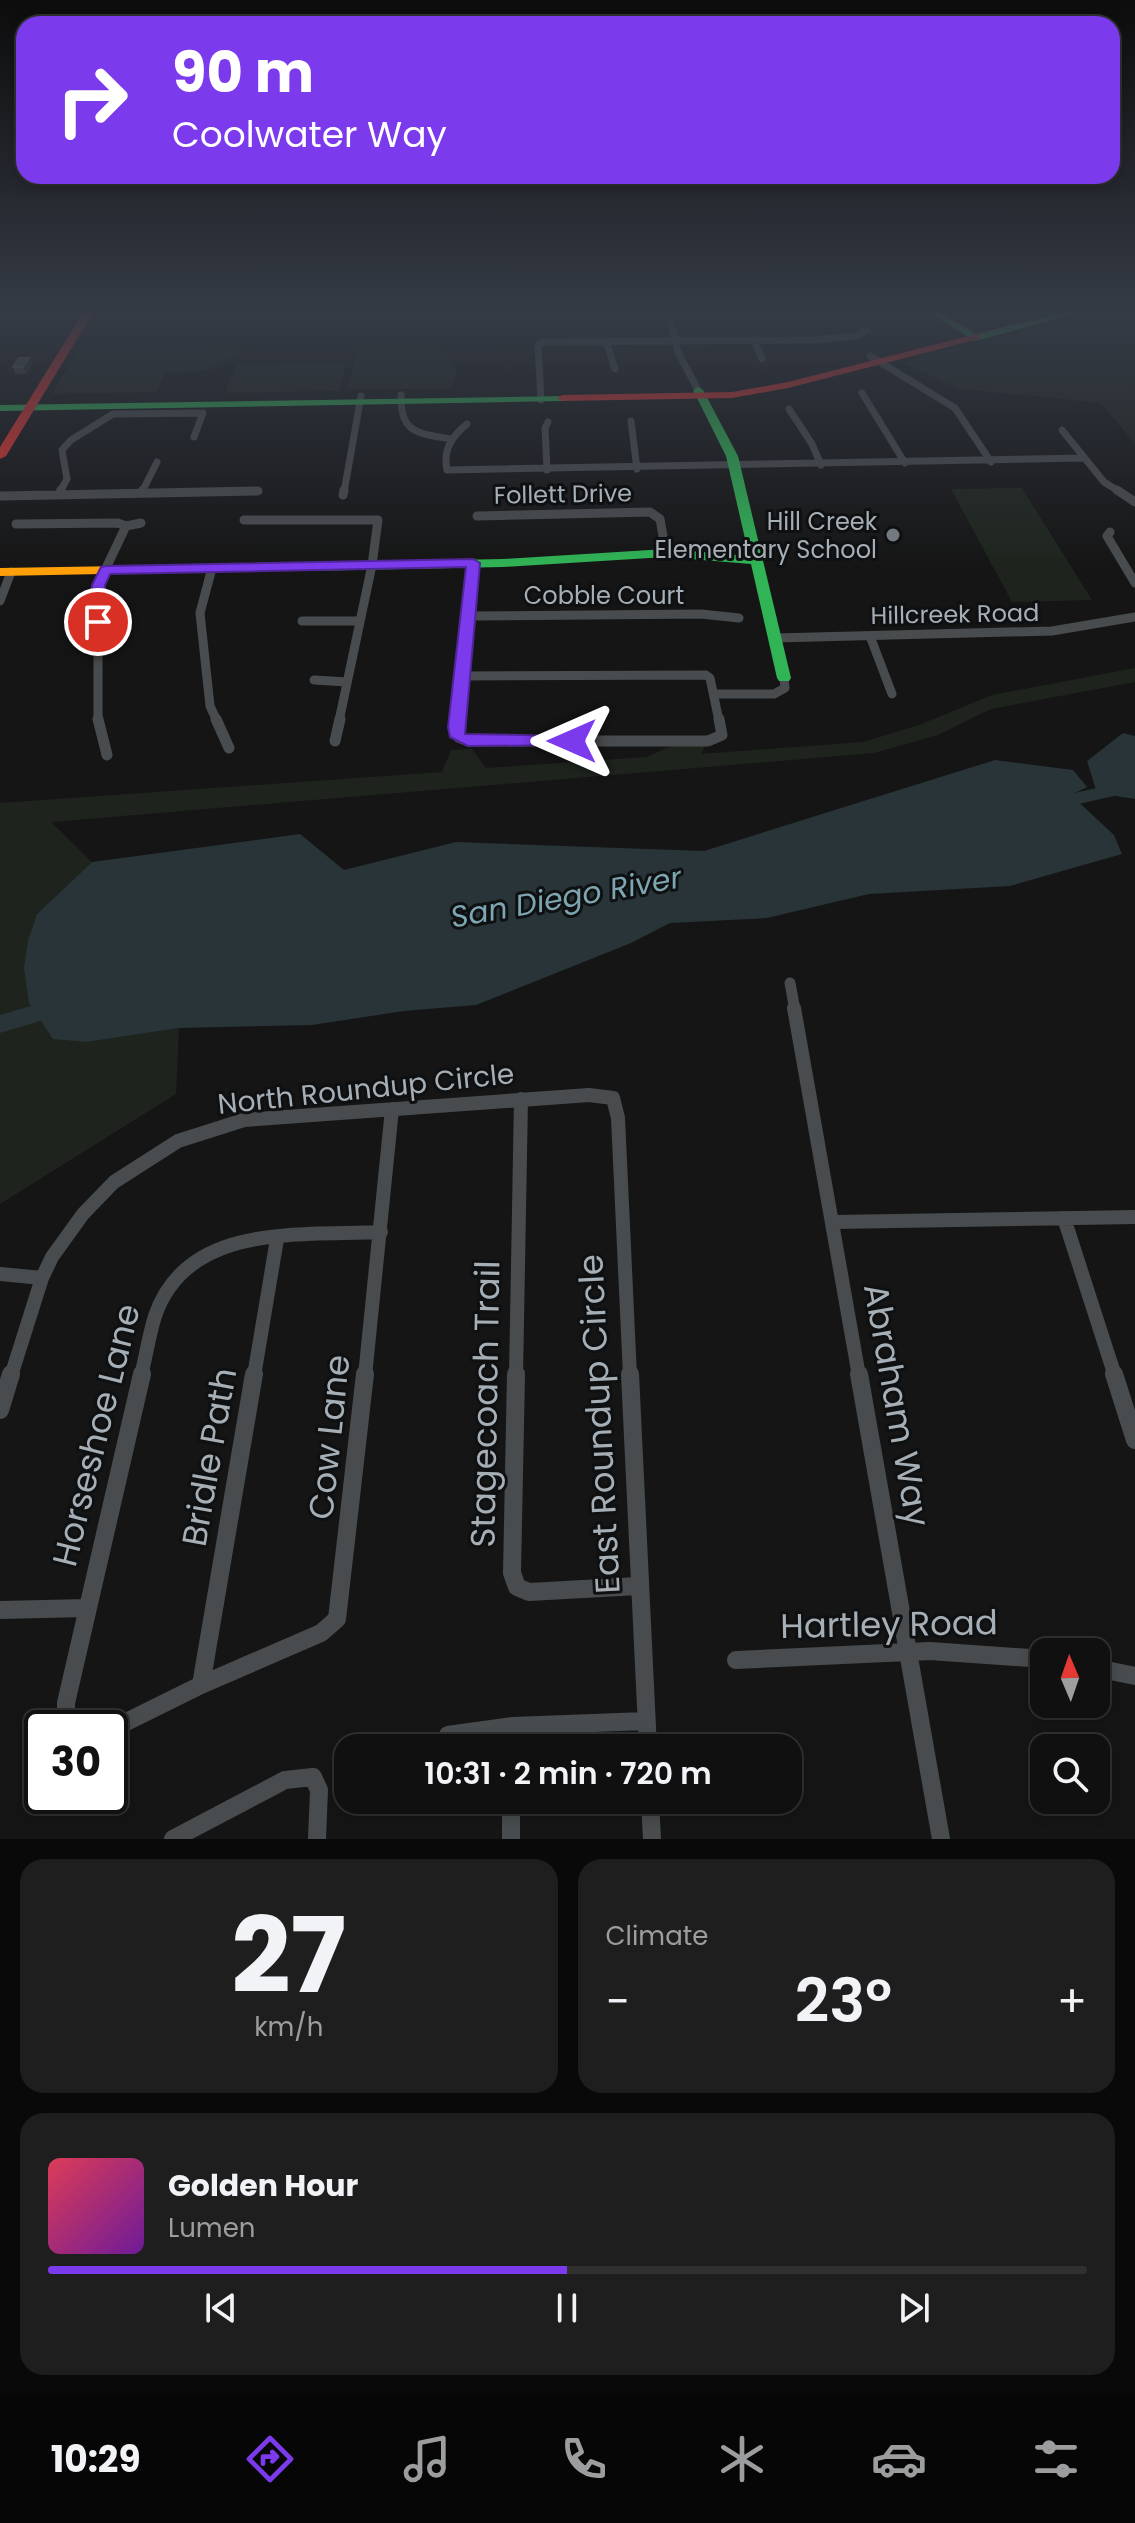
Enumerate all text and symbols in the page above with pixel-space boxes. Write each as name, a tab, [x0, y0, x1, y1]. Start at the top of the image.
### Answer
text: 90 m	[172, 33, 314, 112]
icon: right	[40, 48, 144, 152]
text: Coolwater Way	[172, 109, 447, 160]
street label: Follett Drive	[494, 476, 632, 512]
place label: Hill Creek Elementary School	[654, 505, 878, 566]
marker: Hill Creek Elementary School	[884, 526, 902, 544]
street label: Cobble Court	[524, 579, 684, 612]
pin	[64, 588, 132, 656]
street label: Hillcreek Road	[870, 596, 1040, 632]
icon: arrive	[76, 600, 120, 644]
position arrow	[530, 699, 614, 783]
water label: San Diego River	[447, 855, 686, 938]
street label: North Roundup Circle	[216, 1054, 516, 1124]
street label: East Roundup Circle	[566, 1253, 632, 1595]
street label: Stagecoach Trail	[458, 1260, 512, 1548]
street label: Abraham Way	[852, 1280, 942, 1530]
street label: Horseshoe Lane	[40, 1299, 152, 1571]
street label: Cow Lane	[296, 1352, 362, 1522]
street label: Bridle Path	[170, 1364, 248, 1550]
street label: Hartley Road	[780, 1598, 998, 1650]
north arrow	[1030, 1638, 1110, 1718]
map controls	[1030, 1638, 1110, 1814]
speed limit sign: 30	[24, 1710, 128, 1814]
button: search	[1030, 1734, 1110, 1814]
text: 10:31 · 2 min · 720 m	[424, 1752, 712, 1795]
text: 27	[231, 1883, 346, 2028]
text: Climate	[606, 1918, 708, 1954]
text: 23°	[795, 1959, 892, 2043]
text: −	[606, 1971, 630, 2032]
text: +	[1057, 1971, 1087, 2032]
text: km/h	[254, 2009, 323, 2045]
text: Golden Hour	[168, 2164, 358, 2207]
text: Lumen	[168, 2210, 255, 2246]
icon: previous	[199, 2286, 243, 2330]
icon: pause	[545, 2286, 589, 2330]
icon: next	[892, 2286, 936, 2330]
icon: directions	[242, 2431, 298, 2487]
icon: music	[399, 2431, 455, 2487]
icon: phone	[556, 2431, 612, 2487]
icon: climate	[714, 2431, 770, 2487]
icon: car	[871, 2431, 927, 2487]
icon: filters	[1028, 2431, 1084, 2487]
text: 10:29	[51, 2434, 141, 2485]

